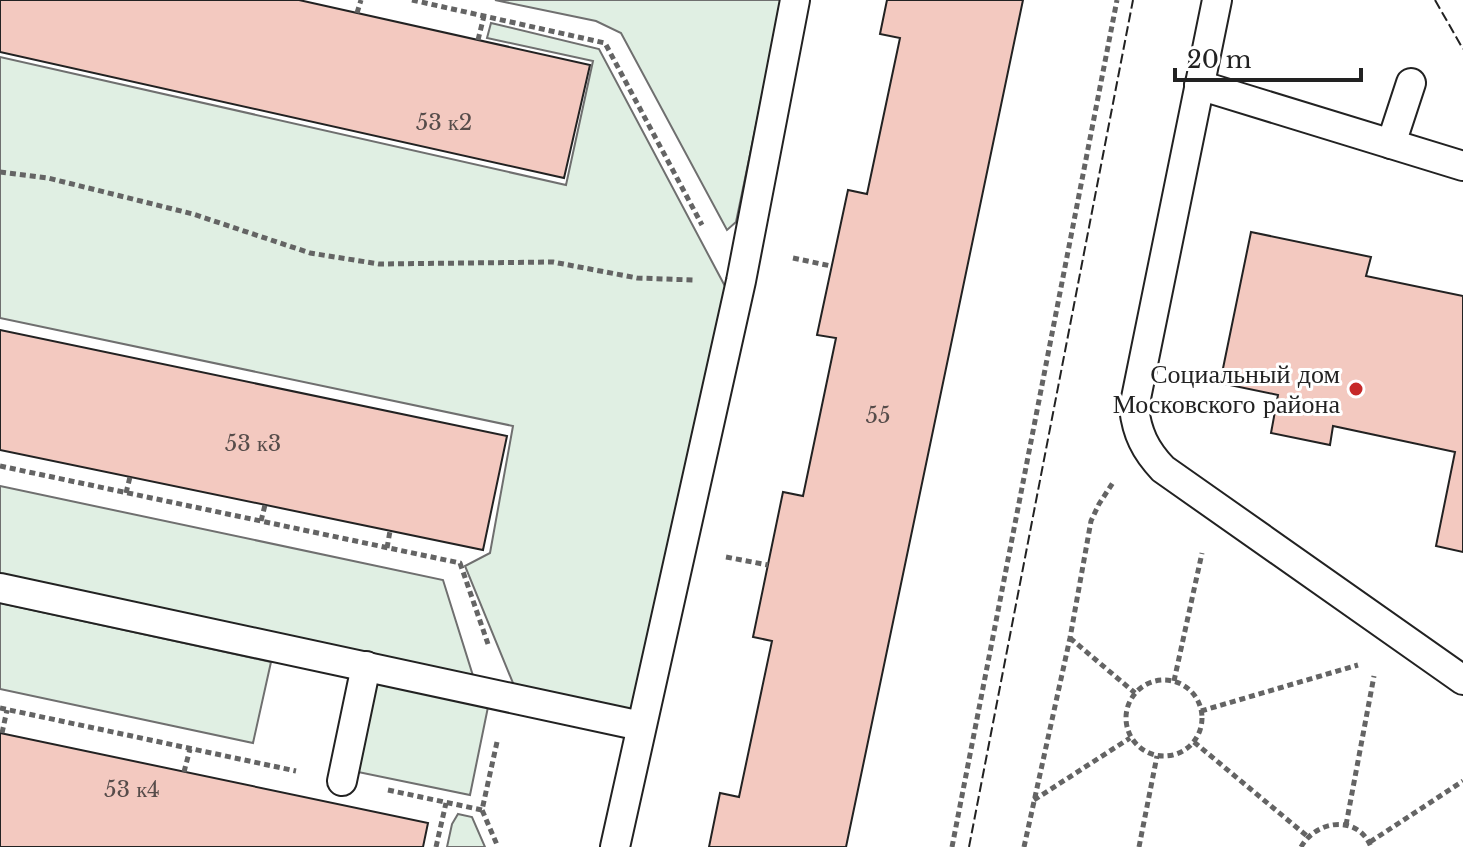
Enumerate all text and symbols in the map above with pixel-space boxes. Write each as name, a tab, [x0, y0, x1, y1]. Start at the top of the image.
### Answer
scale bar	[1175, 32, 1361, 82]
text: 20 m	[1187, 45, 1252, 74]
house number: 53 к2	[416, 109, 472, 136]
place label: Социальный дом Московского района	[1113, 358, 1340, 420]
marker: Социальный дом Московского района	[1347, 380, 1365, 398]
house number: 55	[866, 402, 891, 429]
house number: 53 к3	[225, 430, 281, 457]
house number: 53 к4	[104, 776, 160, 803]

